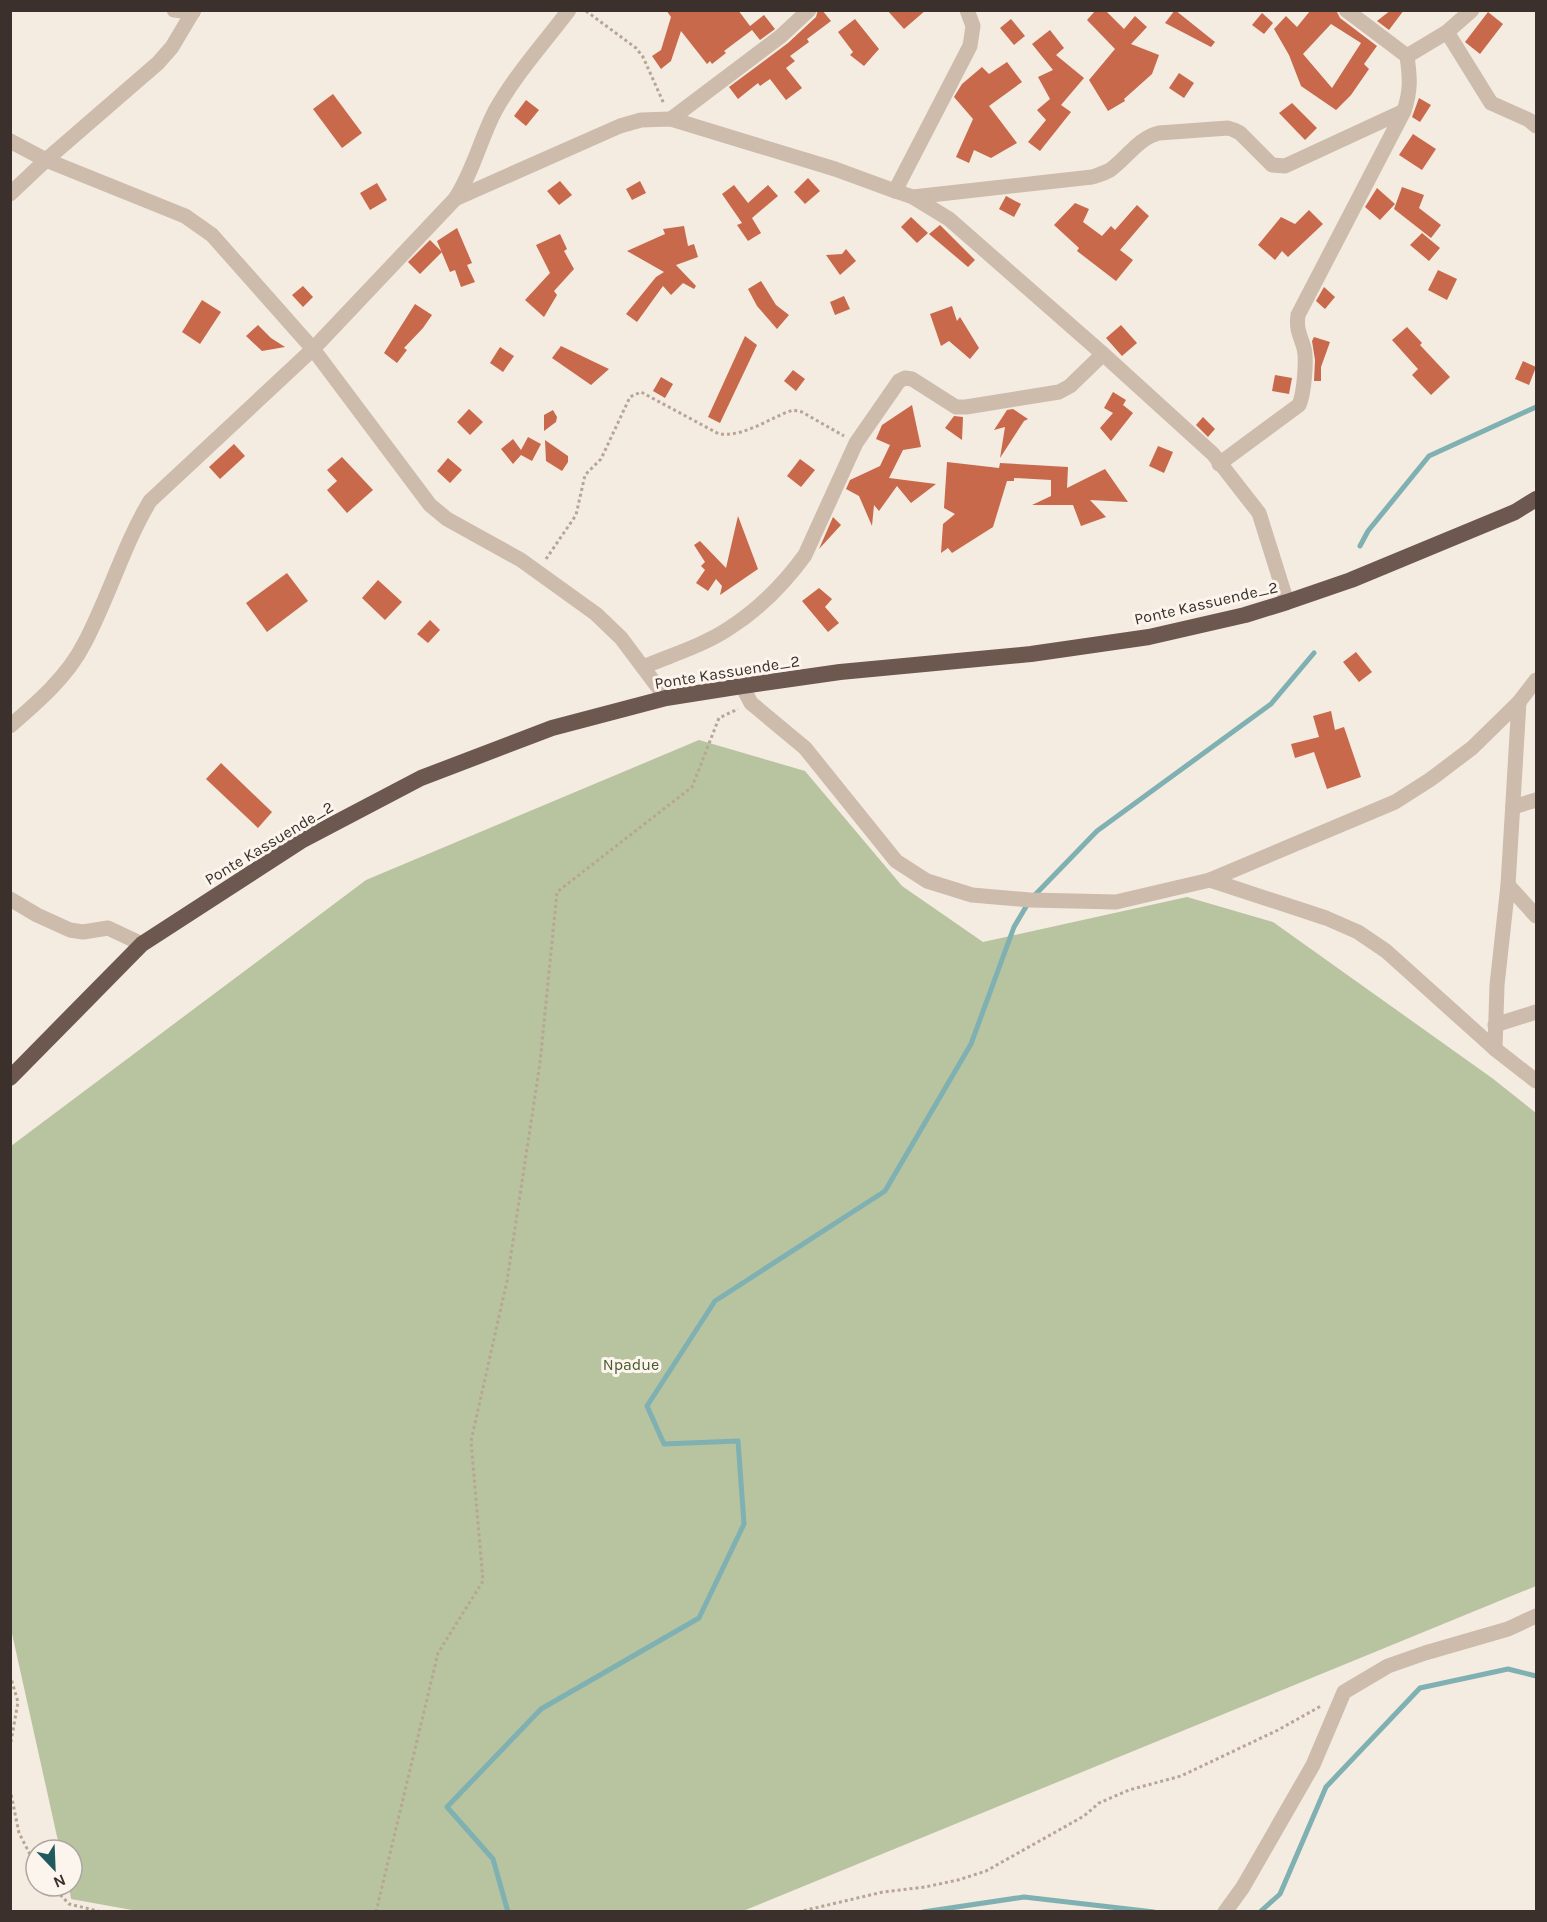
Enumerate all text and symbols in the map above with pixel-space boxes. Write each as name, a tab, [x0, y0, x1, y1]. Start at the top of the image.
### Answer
street label: Ponte Kassuende_2	[1132, 577, 1280, 629]
street label: Ponte Kassuende_2	[653, 651, 801, 693]
street label: Ponte Kassuende_2	[201, 797, 337, 889]
park label: Npadue	[603, 1355, 659, 1374]
north arrow	[24, 1838, 84, 1898]
text: N	[51, 1870, 69, 1892]

